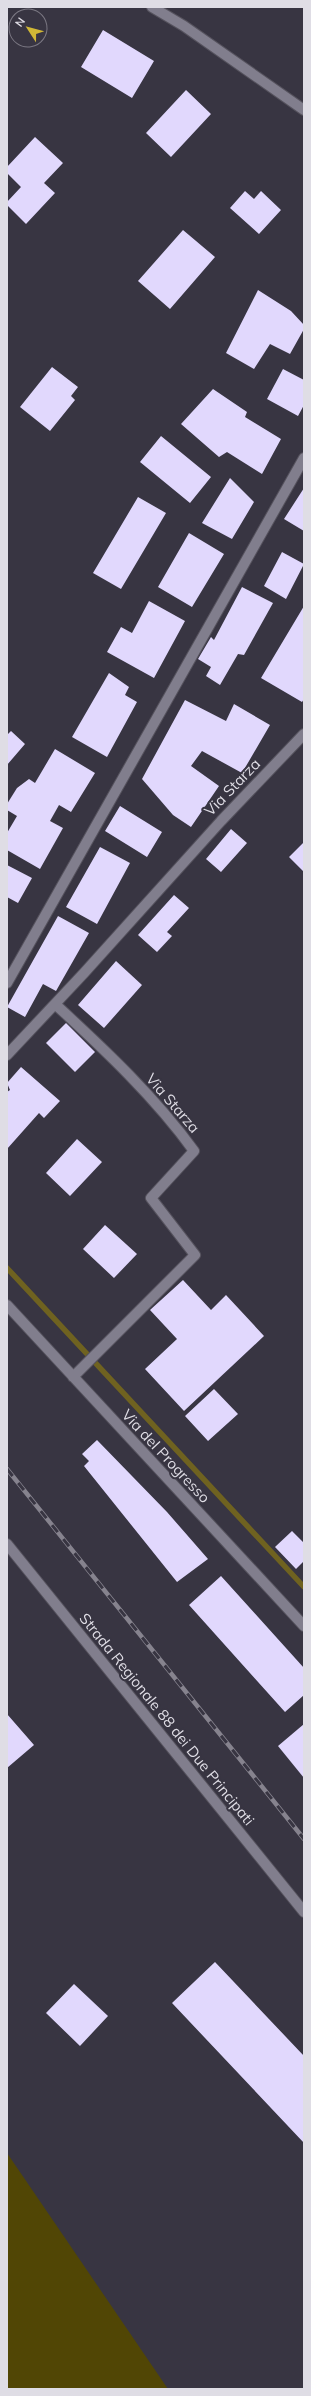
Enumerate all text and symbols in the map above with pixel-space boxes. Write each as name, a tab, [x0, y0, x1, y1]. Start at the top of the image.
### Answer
north arrow	[8, 8, 48, 48]
text: N	[12, 15, 28, 30]
street label: Via Starza	[200, 754, 264, 820]
street label: Via Starza	[142, 1069, 204, 1137]
street label: Via del Progresso	[118, 1405, 214, 1507]
street label: Strada Regionale 88 dei Due Principati	[75, 1609, 259, 1829]

